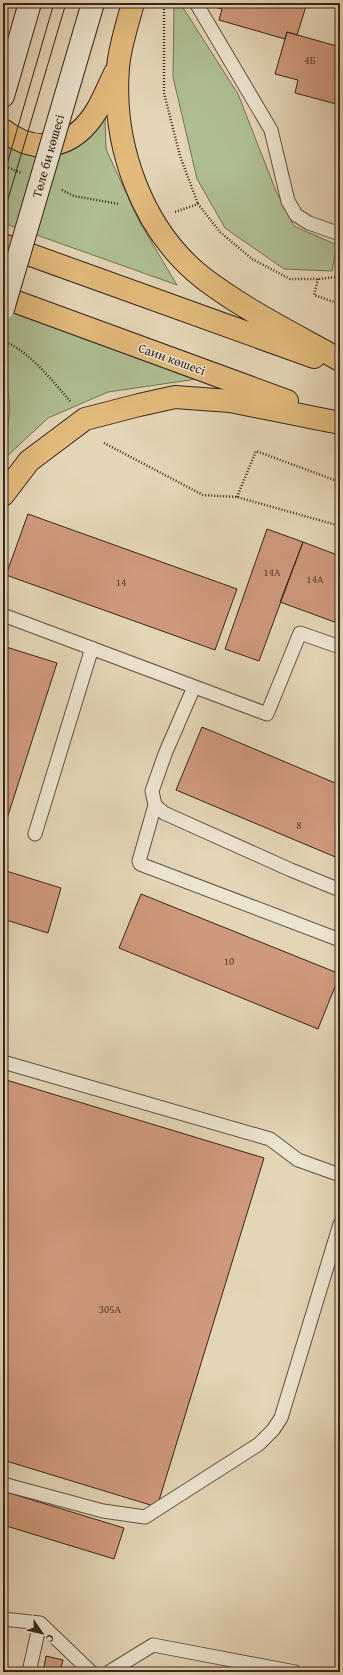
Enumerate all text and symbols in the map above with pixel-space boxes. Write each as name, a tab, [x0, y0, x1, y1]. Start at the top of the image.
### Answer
house number: 4Б	[304, 52, 316, 68]
street label: Төле би көшесі	[27, 112, 69, 200]
street label: Саин көшесі	[136, 338, 209, 380]
house number: 14А	[263, 564, 281, 580]
house number: 14А	[306, 571, 324, 587]
house number: 14	[116, 574, 126, 590]
house number: 8	[296, 817, 302, 833]
house number: 10	[224, 953, 234, 969]
house number: 305А	[99, 1301, 122, 1317]
north arrow	[22, 1613, 62, 1653]
text: С	[42, 1632, 59, 1646]

